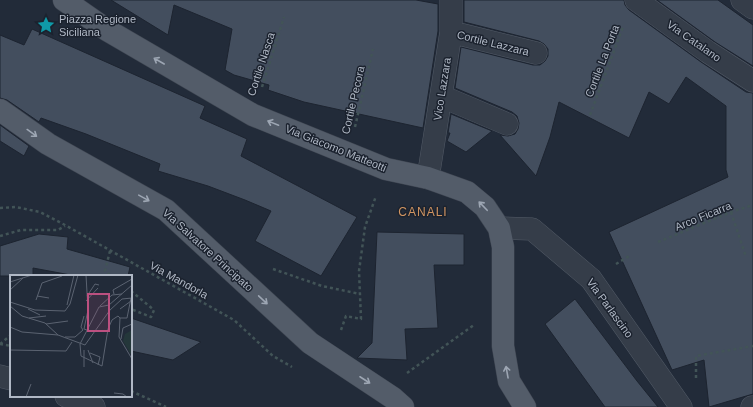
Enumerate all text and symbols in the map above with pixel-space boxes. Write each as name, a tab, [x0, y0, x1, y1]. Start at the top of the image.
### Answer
place label: Piazza Regione Siciliana	[59, 13, 136, 38]
place icon: Piazza Regione Siciliana	[36, 15, 56, 35]
street label: Via Catalano	[665, 18, 723, 64]
street label: Cortile La Porta	[583, 22, 622, 99]
street label: Cortile Lazzara	[456, 28, 531, 58]
street label: Cortile Nasca	[245, 30, 277, 97]
one-way arrow	[154, 56, 166, 64]
street label: Vico Lazzara	[431, 56, 453, 121]
street label: Cortile Pecora	[339, 64, 367, 135]
one-way arrow	[268, 119, 280, 126]
street label: Via Giacomo Matteotti	[284, 122, 388, 174]
one-way arrow	[26, 129, 37, 137]
one-way arrow	[138, 195, 150, 202]
street label: Arco Ficarra	[673, 199, 734, 233]
one-way arrow	[479, 201, 488, 211]
district label: CANALI	[398, 205, 448, 219]
street label: Via Salvatore Principato	[160, 206, 256, 294]
street label: Via Mandorla	[148, 259, 211, 301]
inset map	[10, 275, 132, 397]
street label: Via Parlascino	[585, 276, 635, 340]
one-way arrow	[258, 296, 268, 305]
one-way arrow	[503, 366, 511, 379]
one-way arrow	[360, 376, 371, 384]

